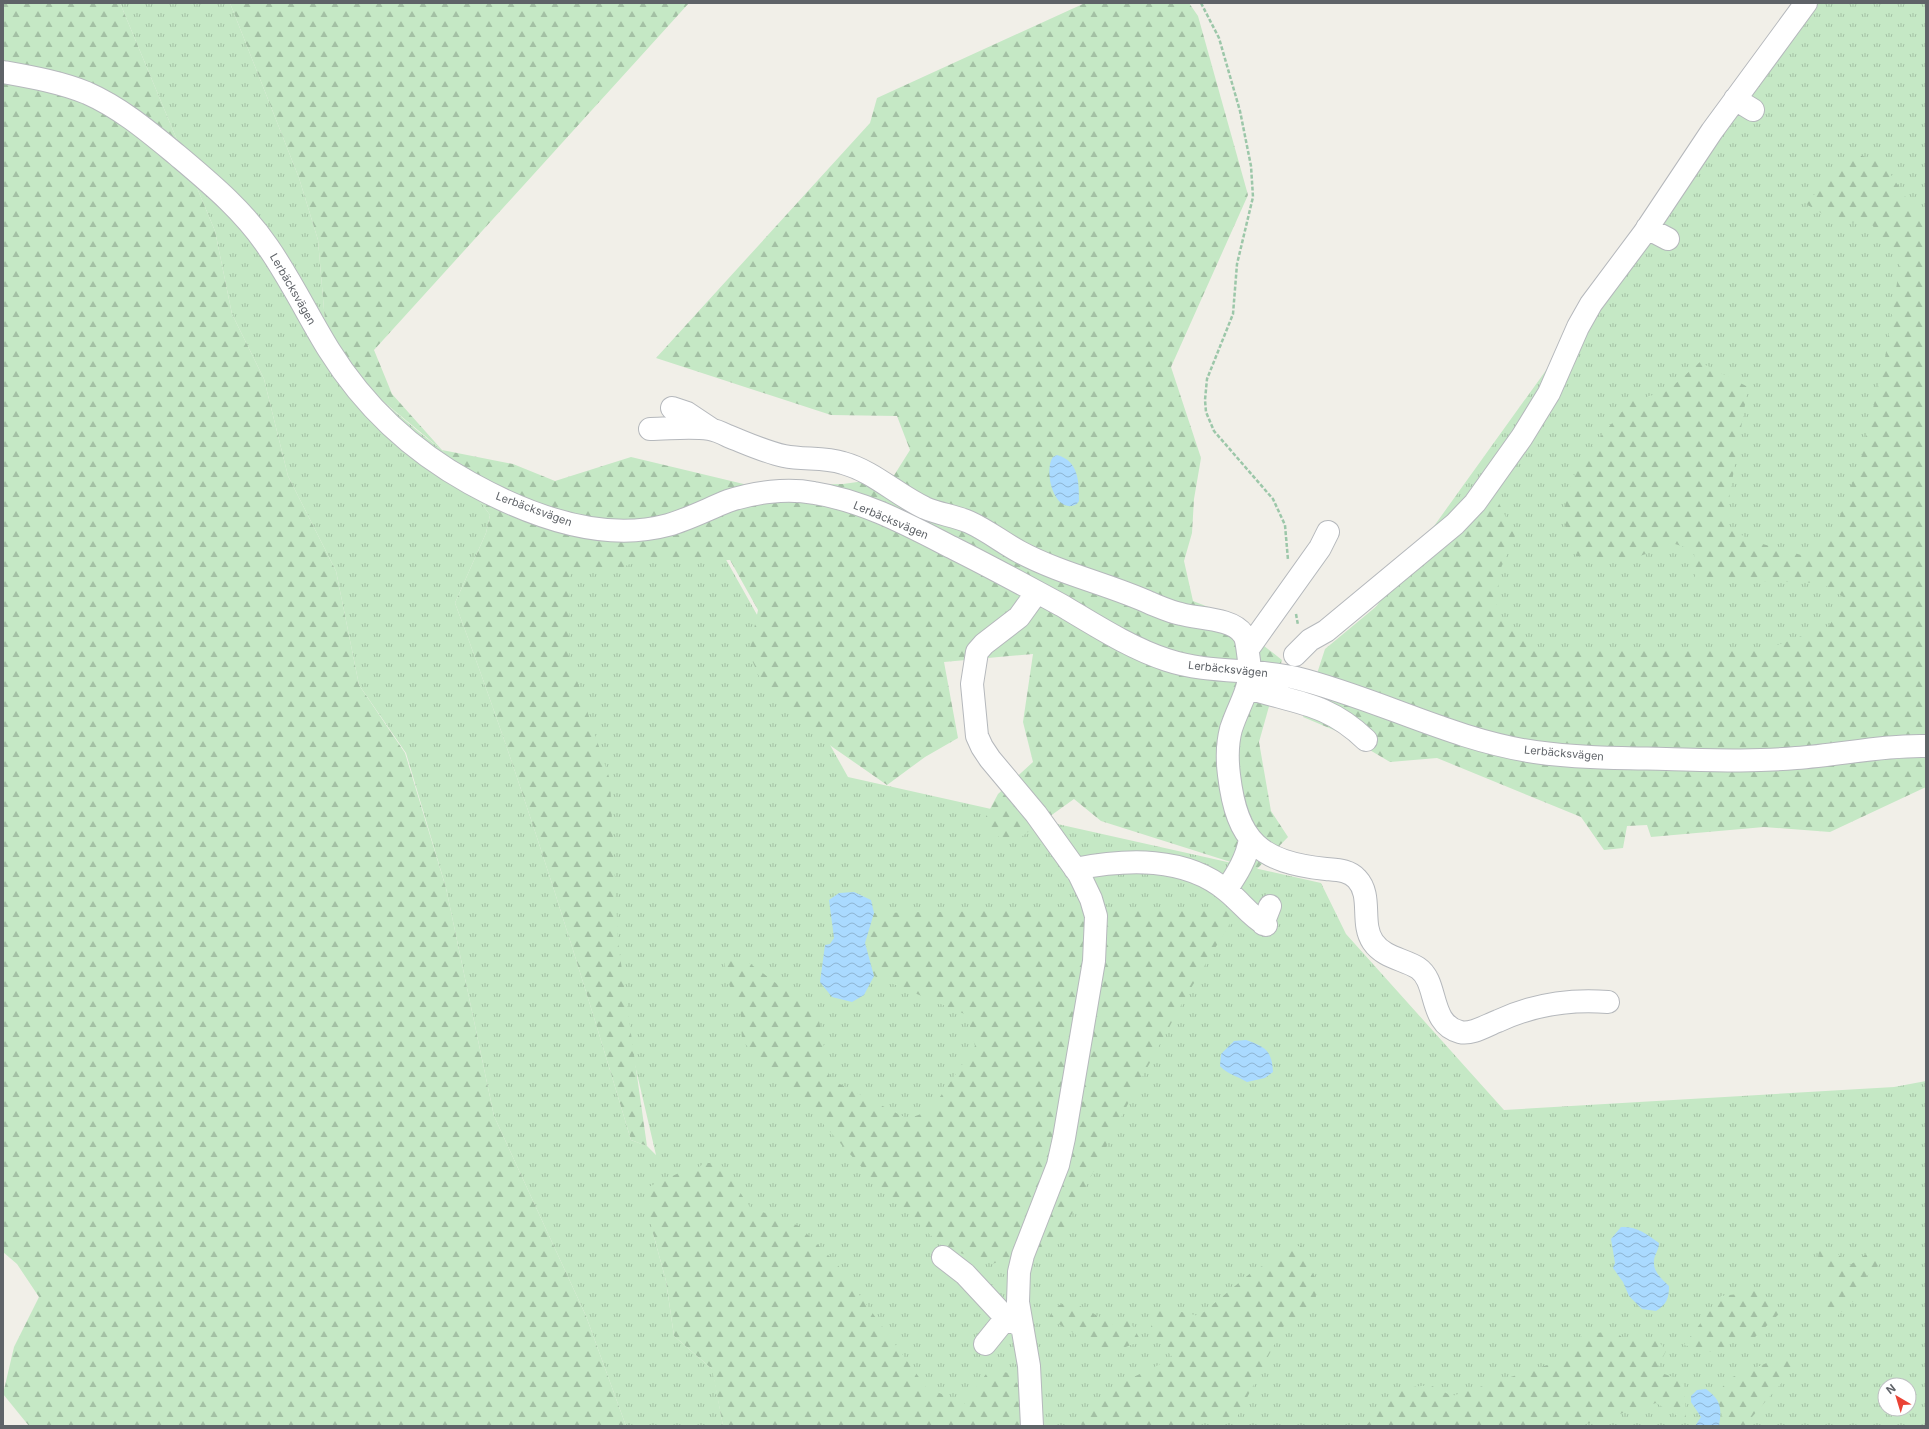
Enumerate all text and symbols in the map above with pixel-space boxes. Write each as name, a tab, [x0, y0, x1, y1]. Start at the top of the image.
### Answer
street label: Lerbäcksvägen	[267, 251, 319, 327]
street label: Lerbäcksvägen	[494, 489, 574, 529]
street label: Lerbäcksvägen	[851, 498, 931, 542]
street label: Lerbäcksvägen	[1187, 658, 1269, 680]
street label: Lerbäcksvägen	[1524, 743, 1604, 763]
north arrow	[1877, 1377, 1917, 1417]
text: N	[1883, 1381, 1898, 1397]

